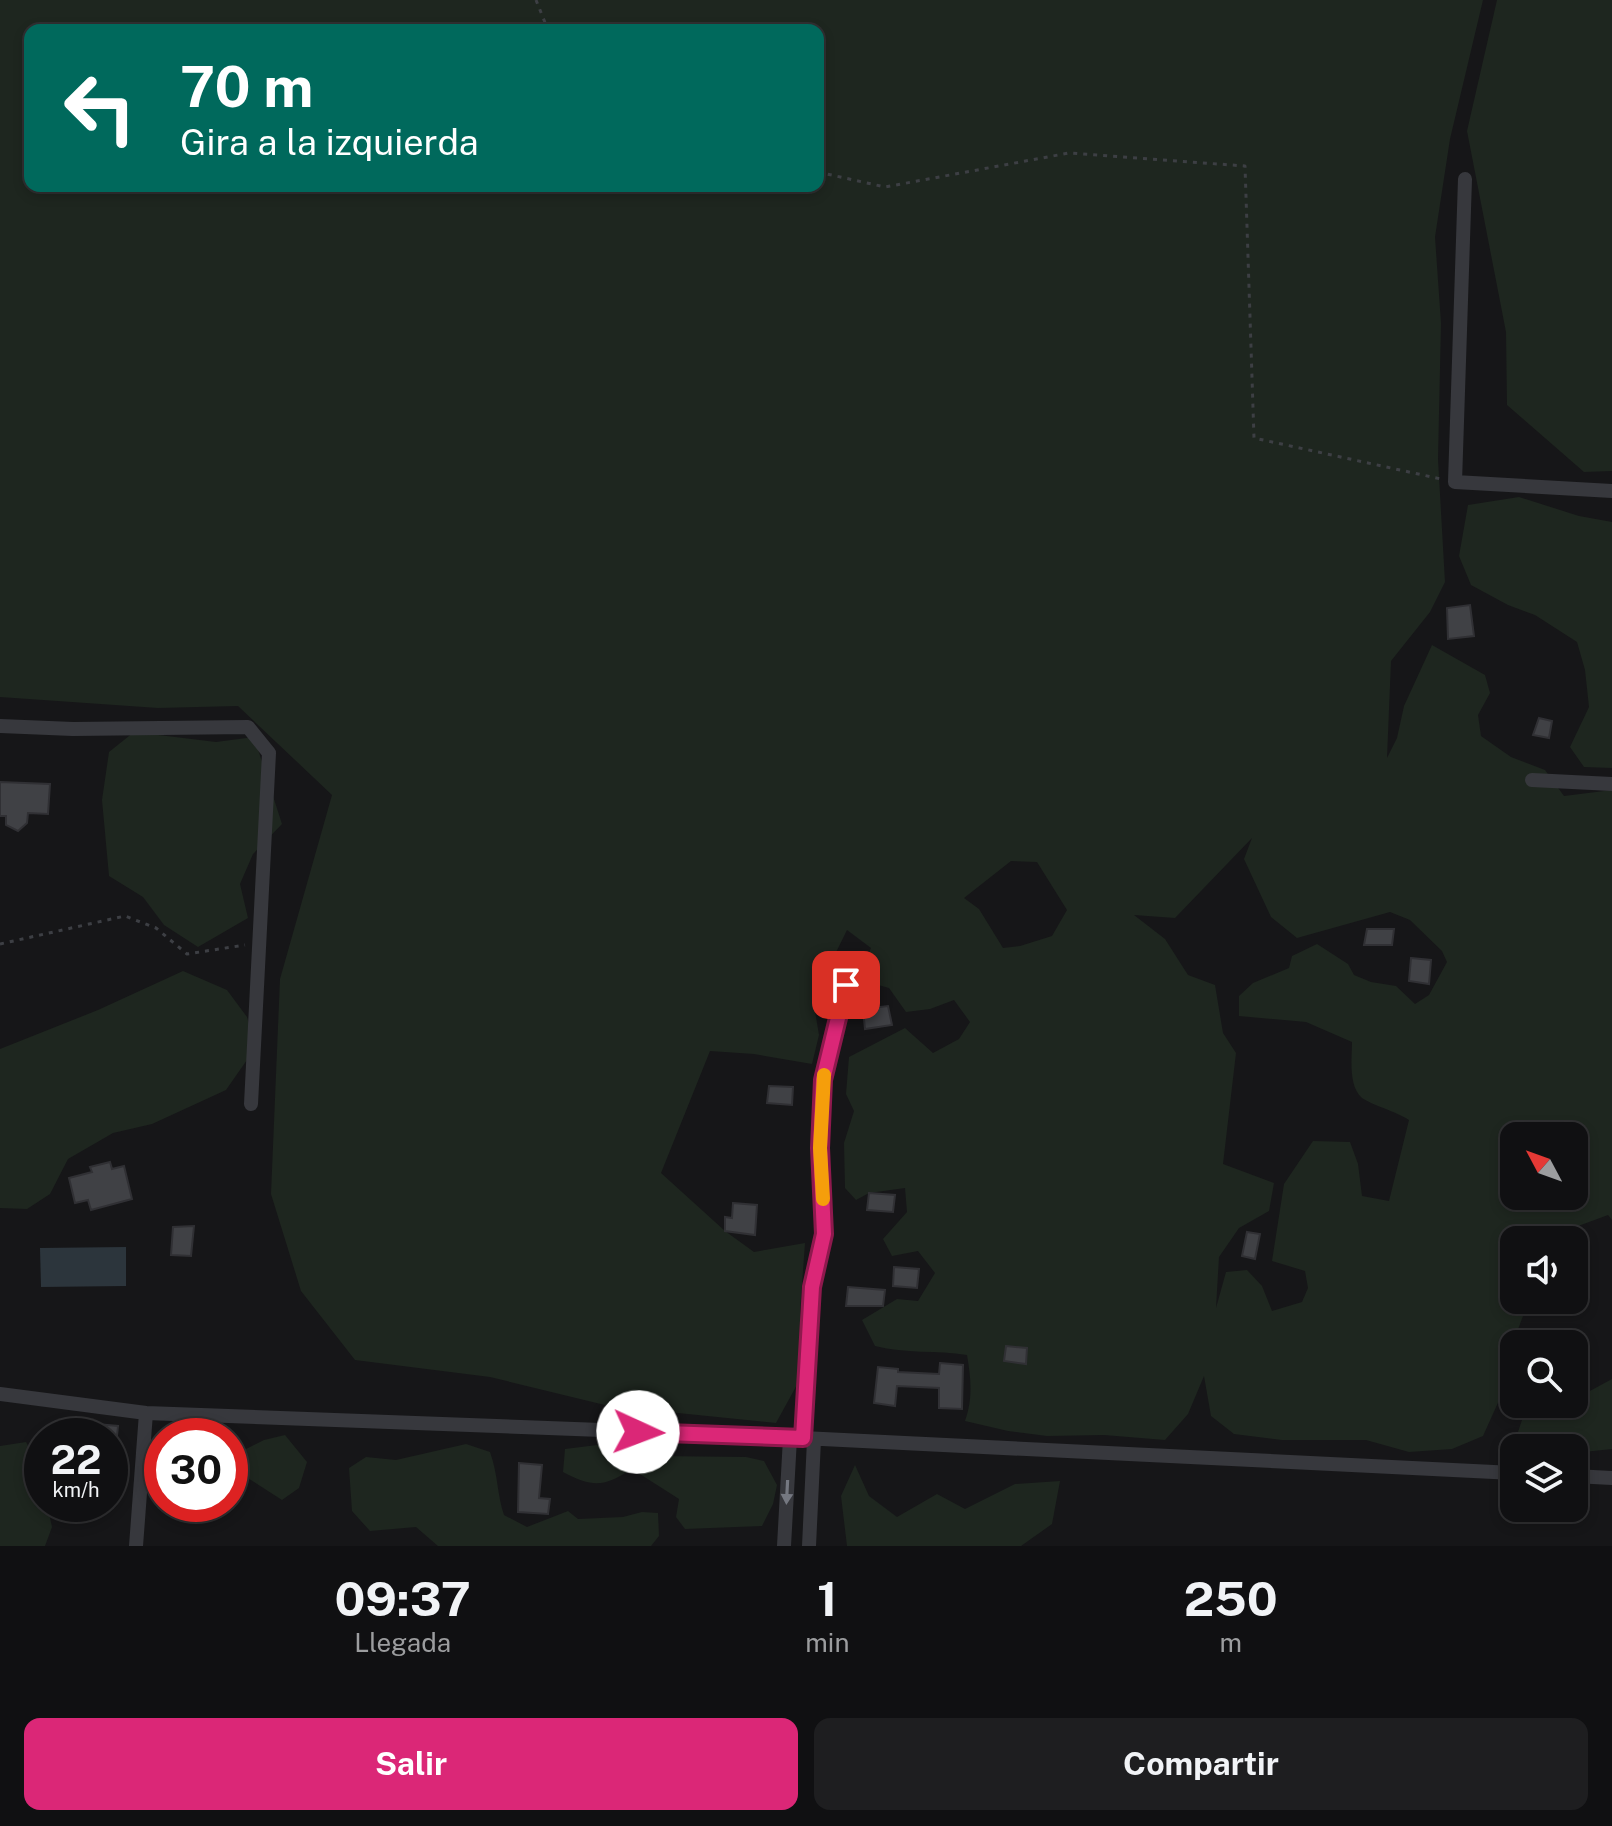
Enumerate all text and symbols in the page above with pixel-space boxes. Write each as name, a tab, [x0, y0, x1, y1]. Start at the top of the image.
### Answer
text: 70 m	[180, 54, 313, 120]
icon: left	[48, 56, 152, 160]
text: Gira a la izquierda	[180, 121, 479, 163]
pin	[812, 951, 880, 1019]
icon: arrive	[824, 963, 868, 1007]
north arrow	[1500, 1122, 1588, 1210]
map controls	[1500, 1122, 1588, 1522]
button: sound	[1500, 1226, 1588, 1314]
button: search	[1500, 1330, 1588, 1418]
position arrow	[596, 1390, 680, 1474]
speed limit sign: 30	[144, 1418, 248, 1522]
button: layers	[1500, 1434, 1588, 1522]
text: 22	[51, 1436, 101, 1483]
text: km/h	[52, 1478, 100, 1502]
one-way arrow	[780, 1480, 793, 1505]
text: 09:37	[334, 1570, 471, 1627]
text: 1	[817, 1570, 838, 1627]
text: 250	[1184, 1570, 1278, 1627]
text: Llegada	[354, 1627, 451, 1658]
text: min	[805, 1627, 849, 1658]
text: m	[1219, 1627, 1242, 1658]
button: Salir	[24, 1718, 798, 1810]
button: Compartir	[814, 1718, 1588, 1810]

